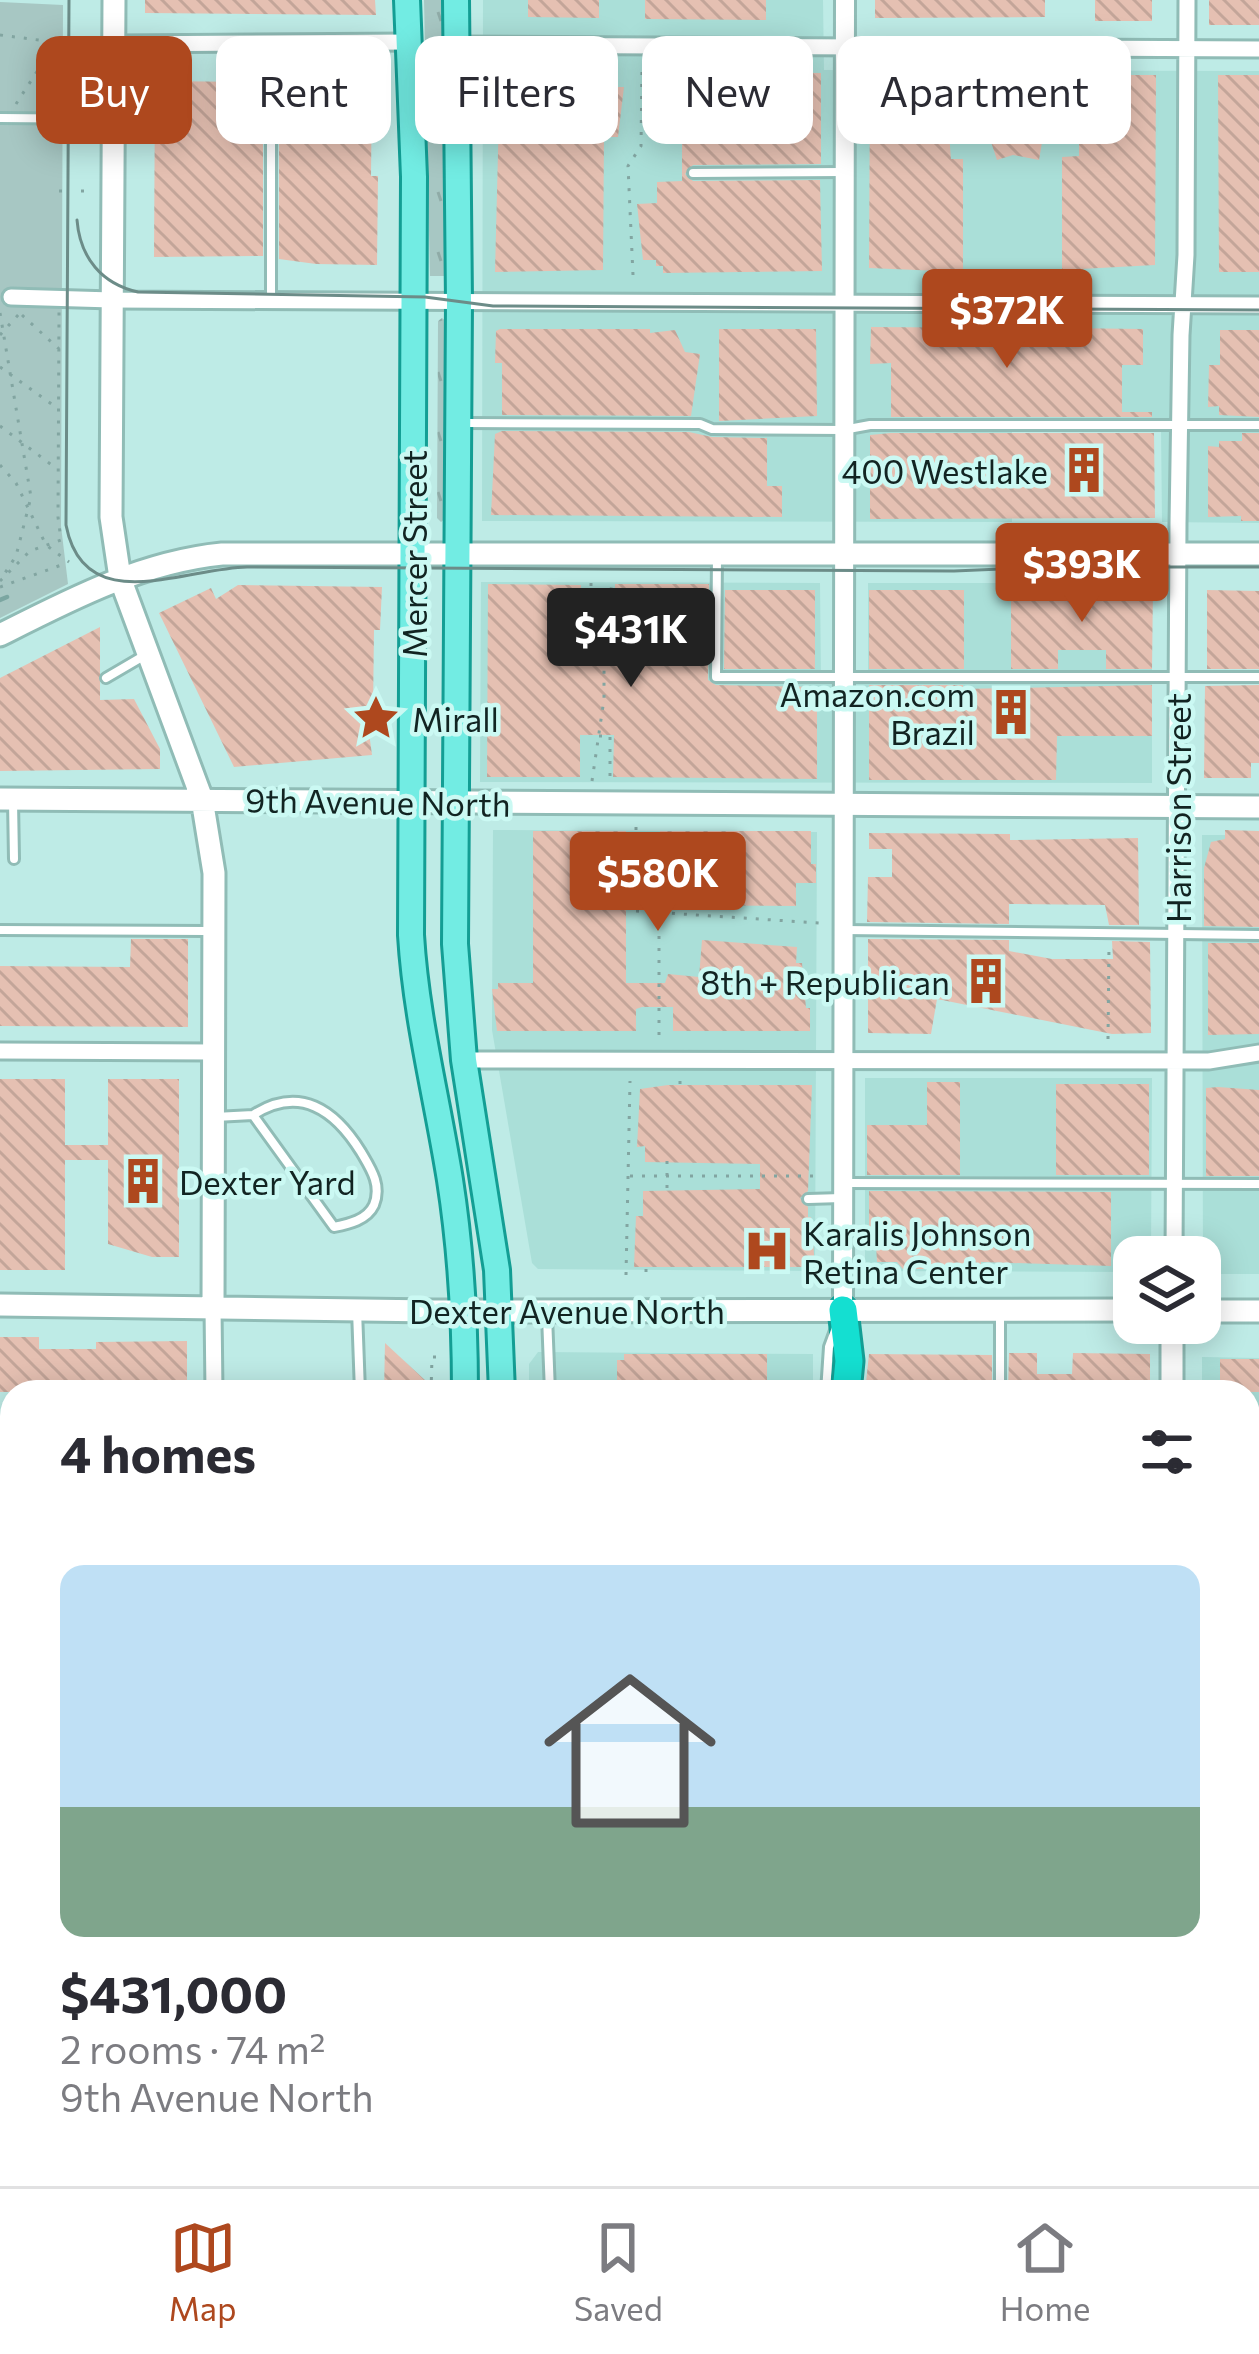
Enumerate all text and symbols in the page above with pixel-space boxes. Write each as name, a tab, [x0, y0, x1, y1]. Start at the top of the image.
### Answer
chip: Buy	[36, 36, 192, 144]
chip: Rent	[216, 36, 391, 144]
chip: Filters	[415, 36, 618, 144]
chip: New	[642, 36, 813, 144]
chip: Apartment	[837, 36, 1131, 144]
pin: $372K	[923, 269, 1091, 371]
text: $372K	[949, 284, 1065, 332]
building icon: 400 Westlake	[1059, 445, 1109, 495]
street label: Mercer Street	[393, 450, 434, 658]
place label: 400 Westlake	[841, 450, 1048, 491]
pin: $393K	[998, 523, 1166, 625]
text: $393K	[1023, 538, 1141, 586]
pin: $431K	[547, 588, 715, 690]
text: $431K	[574, 603, 688, 651]
place label: Amazon.com Brazil	[779, 673, 975, 752]
building icon: Amazon.com Brazil	[986, 687, 1036, 737]
place icon: Mirall	[351, 693, 401, 743]
street label: Harrison Street	[1157, 693, 1198, 923]
place label: Mirall	[412, 698, 499, 739]
street label: 9th Avenue North	[245, 778, 511, 824]
pin: $580K	[574, 832, 742, 934]
text: $580K	[597, 847, 719, 895]
building icon: 8th + Republican	[961, 956, 1011, 1006]
place label: 8th + Republican	[700, 961, 950, 1002]
building icon: Dexter Yard	[118, 1156, 168, 1206]
place label: Dexter Yard	[179, 1161, 356, 1202]
place label: Karalis Johnson Retina Center	[803, 1212, 1032, 1291]
hospital icon: Karalis Johnson Retina Center	[742, 1226, 792, 1276]
map controls	[1113, 1236, 1221, 1344]
button: layers	[1113, 1236, 1221, 1344]
street label: Dexter Avenue North	[409, 1290, 725, 1331]
icon: filters	[1134, 1419, 1200, 1485]
text: 4 homes	[60, 1421, 256, 1484]
icon: home	[522, 1643, 738, 1859]
text: $431,000	[60, 1961, 287, 2024]
text: 2 rooms · 74 m²	[60, 2024, 325, 2072]
text: 9th Avenue North	[60, 2072, 374, 2120]
tab: Map	[169, 2215, 237, 2328]
tab: Saved	[574, 2215, 663, 2328]
tab: Home	[1000, 2215, 1090, 2328]

